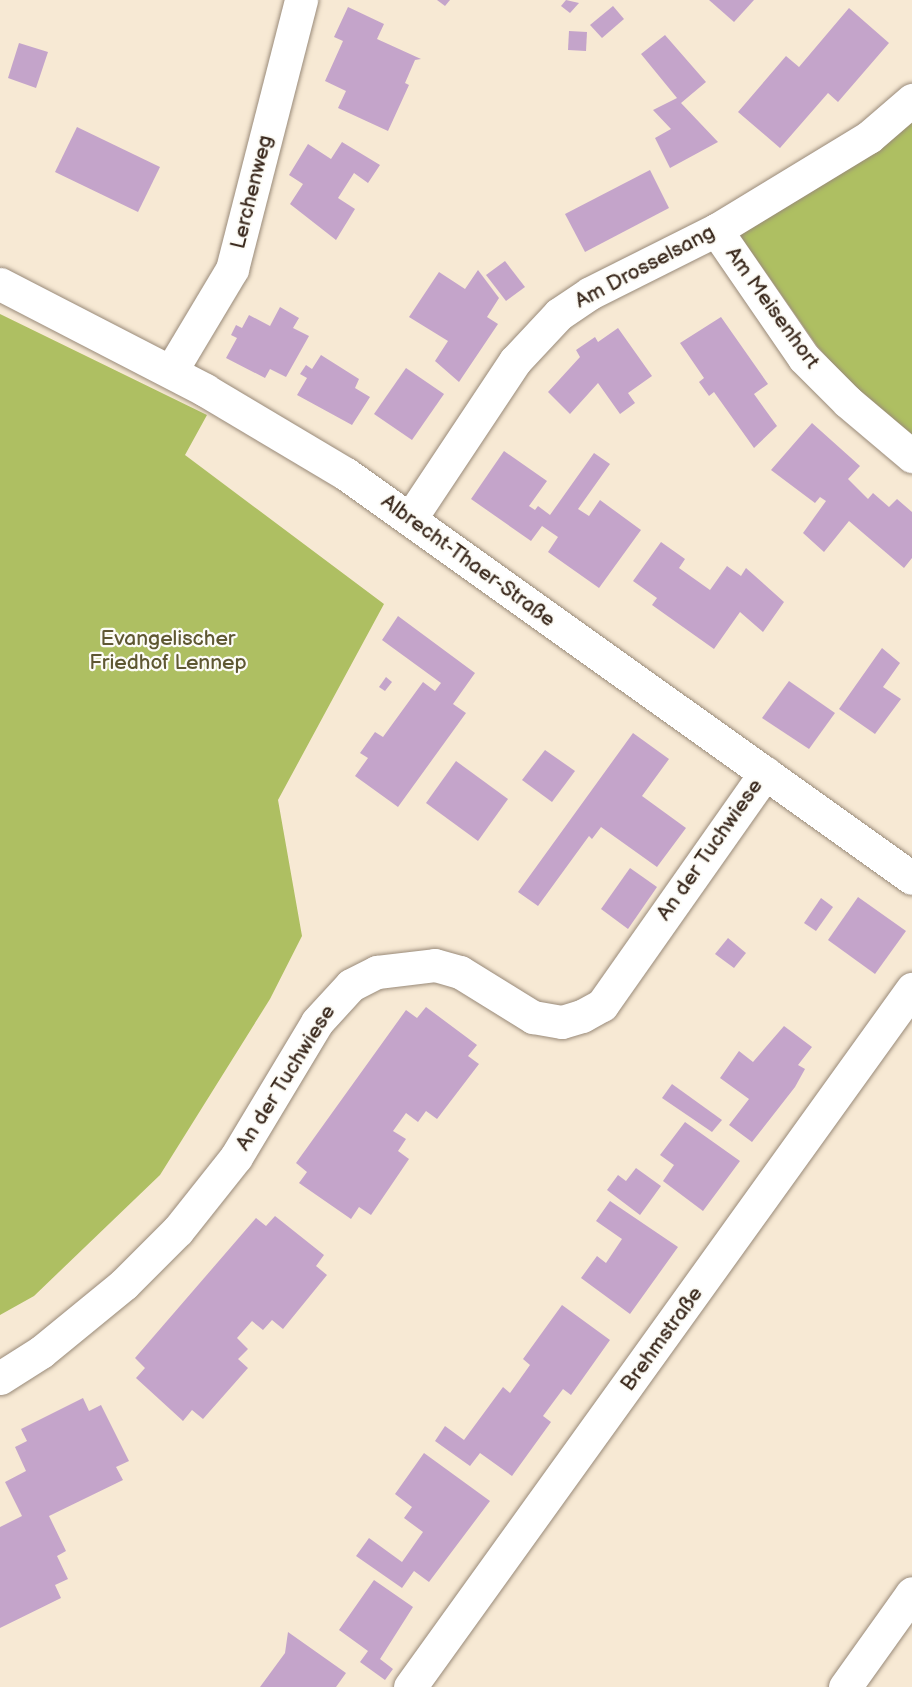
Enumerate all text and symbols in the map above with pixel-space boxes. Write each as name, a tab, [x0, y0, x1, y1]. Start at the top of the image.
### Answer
street label: Lerchenweg	[226, 132, 278, 252]
street label: Am Drosselsang	[571, 220, 719, 314]
street label: Am Meisenhort	[720, 242, 824, 374]
street label: Albrecht-Thaer-Straße	[376, 489, 560, 633]
park label: Evangelischer Friedhof Lennep	[89, 626, 247, 676]
street label: An der Tuchwiese	[652, 774, 768, 926]
street label: An der Tuchwiese	[231, 1000, 341, 1156]
street label: Brehmstraße	[616, 1282, 708, 1396]

